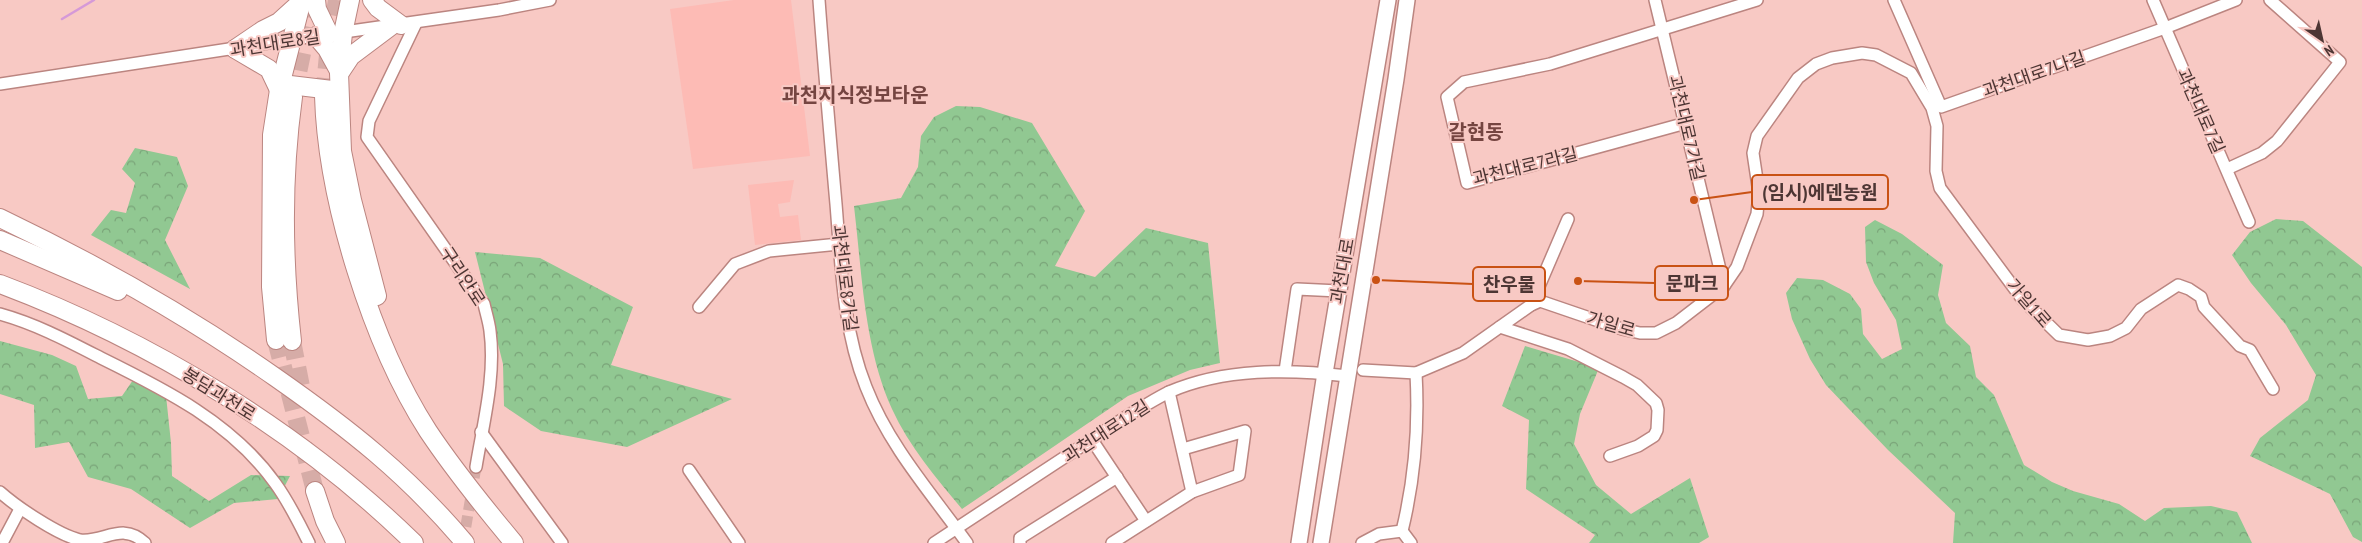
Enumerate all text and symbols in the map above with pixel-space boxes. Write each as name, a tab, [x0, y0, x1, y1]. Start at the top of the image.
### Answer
north arrow	[2297, 15, 2347, 65]
street label: 과천대로8길	[228, 25, 322, 61]
text: N	[2321, 41, 2337, 60]
street label: 과천대로7나길	[1979, 46, 2089, 102]
street label: 과천대로7길	[2172, 65, 2230, 157]
street label: 과천대로7가길	[1664, 73, 1710, 183]
district label: 과천지식정보타운	[781, 82, 929, 108]
district label: 갈현동	[1448, 119, 1504, 145]
street label: 과천대로7라길	[1470, 142, 1580, 190]
callout: (임시)에덴농원	[1752, 175, 1888, 209]
text: (임시)에덴농원	[1762, 180, 1878, 204]
street label: 과천대로8가길	[827, 223, 863, 333]
street label: 과천대로	[1325, 236, 1359, 306]
street label: 구리안로	[435, 242, 491, 310]
callout: 문파크	[1655, 266, 1728, 300]
callout: 찬우물	[1473, 267, 1545, 301]
text: 문파크	[1666, 271, 1718, 295]
text: 찬우물	[1483, 272, 1535, 296]
street label: 가일1로	[2001, 274, 2057, 332]
street label: 가일로	[1584, 306, 1638, 342]
street label: 봉담과천로	[178, 362, 260, 426]
street label: 과천대로12길	[1058, 394, 1154, 468]

